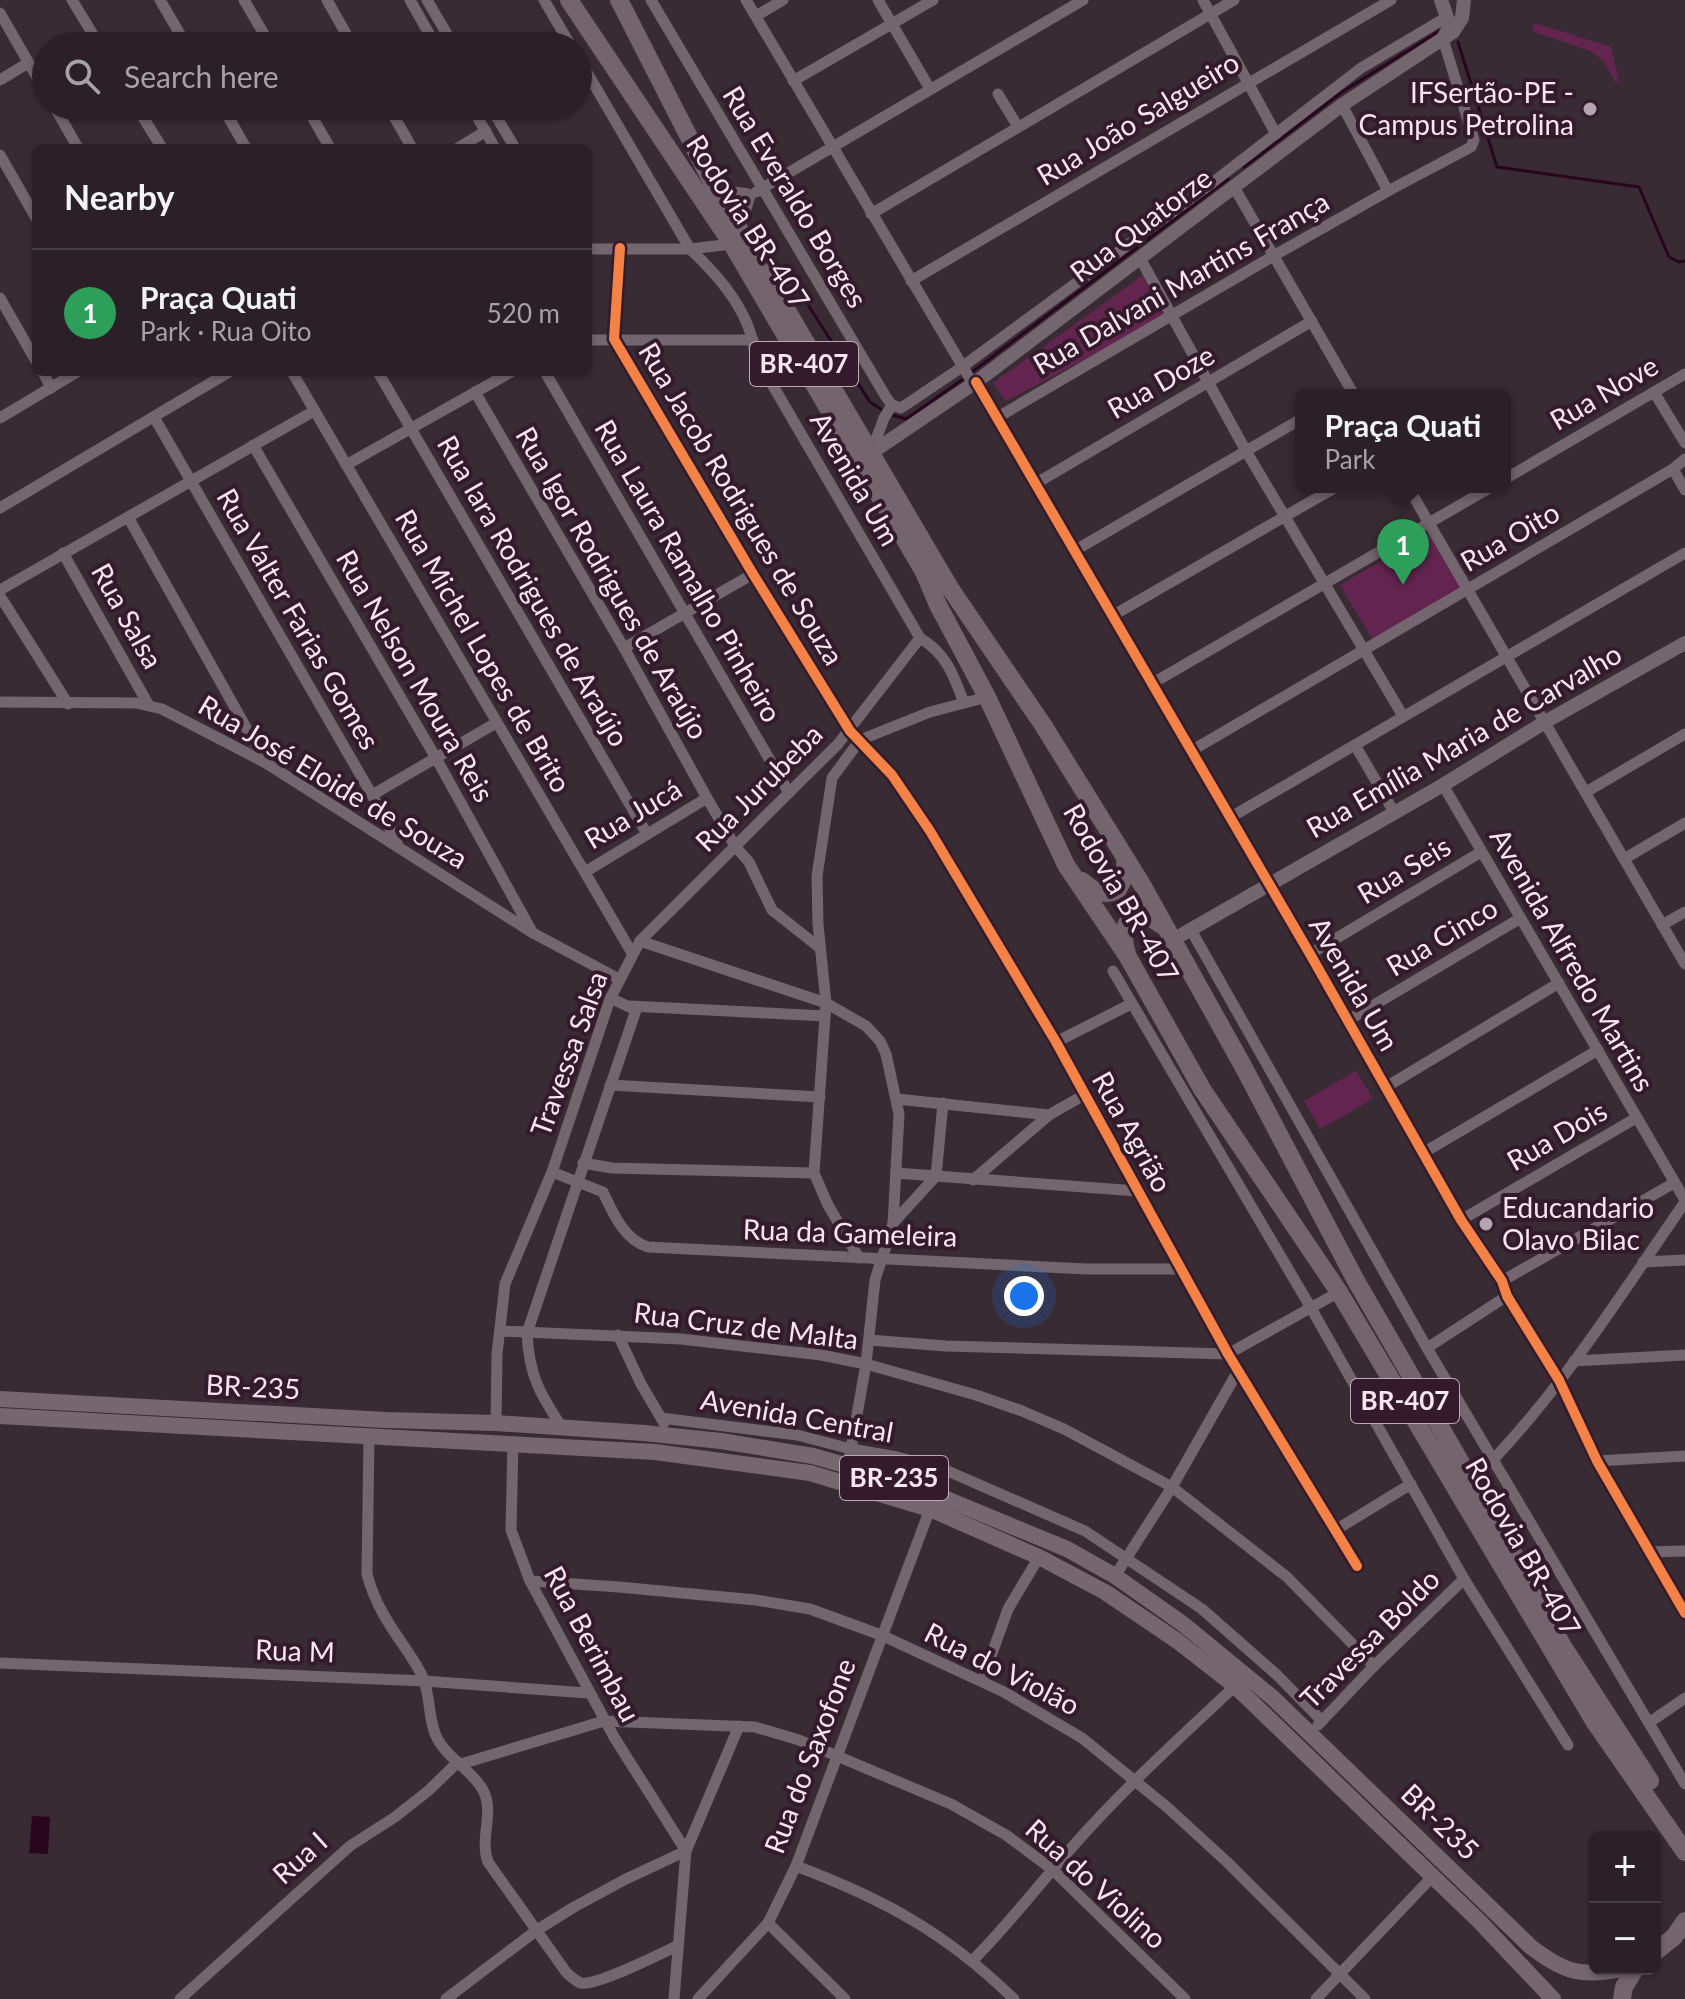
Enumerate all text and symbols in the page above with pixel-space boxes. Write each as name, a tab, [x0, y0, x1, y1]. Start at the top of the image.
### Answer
search box	[32, 32, 592, 120]
street label: Rua João Salgueiro	[1030, 44, 1245, 192]
icon: search	[60, 54, 104, 98]
text: Search here	[124, 58, 279, 94]
place label: IFSertão-PE - Campus Petrolina	[1359, 75, 1574, 141]
street label: Rua Everaldo Borges	[716, 80, 875, 313]
marker: IFSertão-PE - Campus Petrolina	[1581, 100, 1599, 118]
street label: Rodovia BR-407	[680, 128, 818, 315]
street label: Rua Quatorze	[1063, 160, 1218, 288]
text: Nearby	[64, 176, 175, 217]
street label: Rua Dalvani Martins França	[1027, 183, 1334, 381]
text: Praça Quati	[140, 279, 297, 315]
text: 1	[82, 297, 98, 329]
text: 520 m	[487, 297, 560, 329]
text: Park · Rua Oito	[140, 315, 312, 347]
street label: Rua Jacob Rodrigues de Souza	[632, 336, 852, 671]
street label: Rua Doze	[1101, 337, 1220, 425]
road number: BR-407	[750, 342, 858, 386]
street label: Rua Nove	[1543, 348, 1664, 437]
popup	[1295, 389, 1511, 493]
street label: Avenida Um	[804, 405, 908, 552]
text: Praça Quati	[1325, 407, 1481, 443]
street label: Rua Laura Ramalho Pinheiro	[588, 413, 790, 728]
street label: Rua Igor Rodrigues de Araújo	[509, 420, 716, 745]
street label: Rua Iara Rodrigues de Araújo	[431, 429, 637, 752]
text: Park	[1325, 443, 1375, 475]
street label: Rua Valter Farias Gomes	[210, 482, 387, 755]
street label: Rua Oito	[1454, 494, 1565, 578]
street label: Rua Michel Lopes de Brito	[389, 503, 579, 798]
pin: 1	[1377, 519, 1429, 585]
street label: Rua Nelson Moura Reis	[330, 544, 502, 807]
street label: Rua Salsa	[85, 557, 171, 674]
street label: Rua Emília Maria de Carvalho	[1300, 636, 1627, 844]
street label: Rua José Eloide de Souza	[193, 687, 474, 875]
street label: Rua Jurubeba	[688, 717, 829, 858]
street label: Rua Jucá	[578, 771, 687, 855]
street label: Rodovia BR-407	[1057, 797, 1187, 988]
street label: Avenida Alfredo Martins	[1484, 822, 1662, 1097]
street label: Rua Seis	[1351, 828, 1456, 910]
street label: Rua Cinco	[1380, 890, 1503, 983]
street label: Avenida Um	[1303, 910, 1407, 1057]
street label: Travessa Salsa	[523, 967, 614, 1141]
street label: Rua Agrião	[1086, 1065, 1180, 1198]
street label: Rua Dois	[1501, 1093, 1612, 1177]
place label: Educandario Olavo Bilac	[1502, 1190, 1654, 1256]
street label: Rua da Gameleira	[742, 1211, 958, 1253]
marker: Educandario Olavo Bilac	[1477, 1215, 1495, 1233]
your location	[1004, 1276, 1044, 1316]
street label: Rua Cruz de Malta	[632, 1294, 860, 1356]
street label: BR-235	[205, 1367, 301, 1405]
road number: BR-407	[1351, 1379, 1459, 1423]
street label: Avenida Central	[698, 1381, 896, 1449]
street label: Rodovia BR-407	[1459, 1451, 1589, 1642]
road number: BR-235	[840, 1456, 948, 1500]
street label: Rua Berimbau	[538, 1560, 648, 1727]
street label: Travessa Boldo	[1293, 1562, 1446, 1715]
street label: Rua do Violão	[919, 1615, 1086, 1722]
street label: Rua M	[255, 1632, 335, 1668]
street label: Rua do Saxofone	[756, 1653, 862, 1858]
street label: BR-235	[1395, 1776, 1487, 1866]
street label: Rua do Violino	[1019, 1811, 1174, 1955]
street label: Rua I	[265, 1824, 334, 1890]
map controls	[1589, 1831, 1661, 1975]
button: +	[1589, 1831, 1661, 1903]
button: −	[1589, 1903, 1661, 1975]

